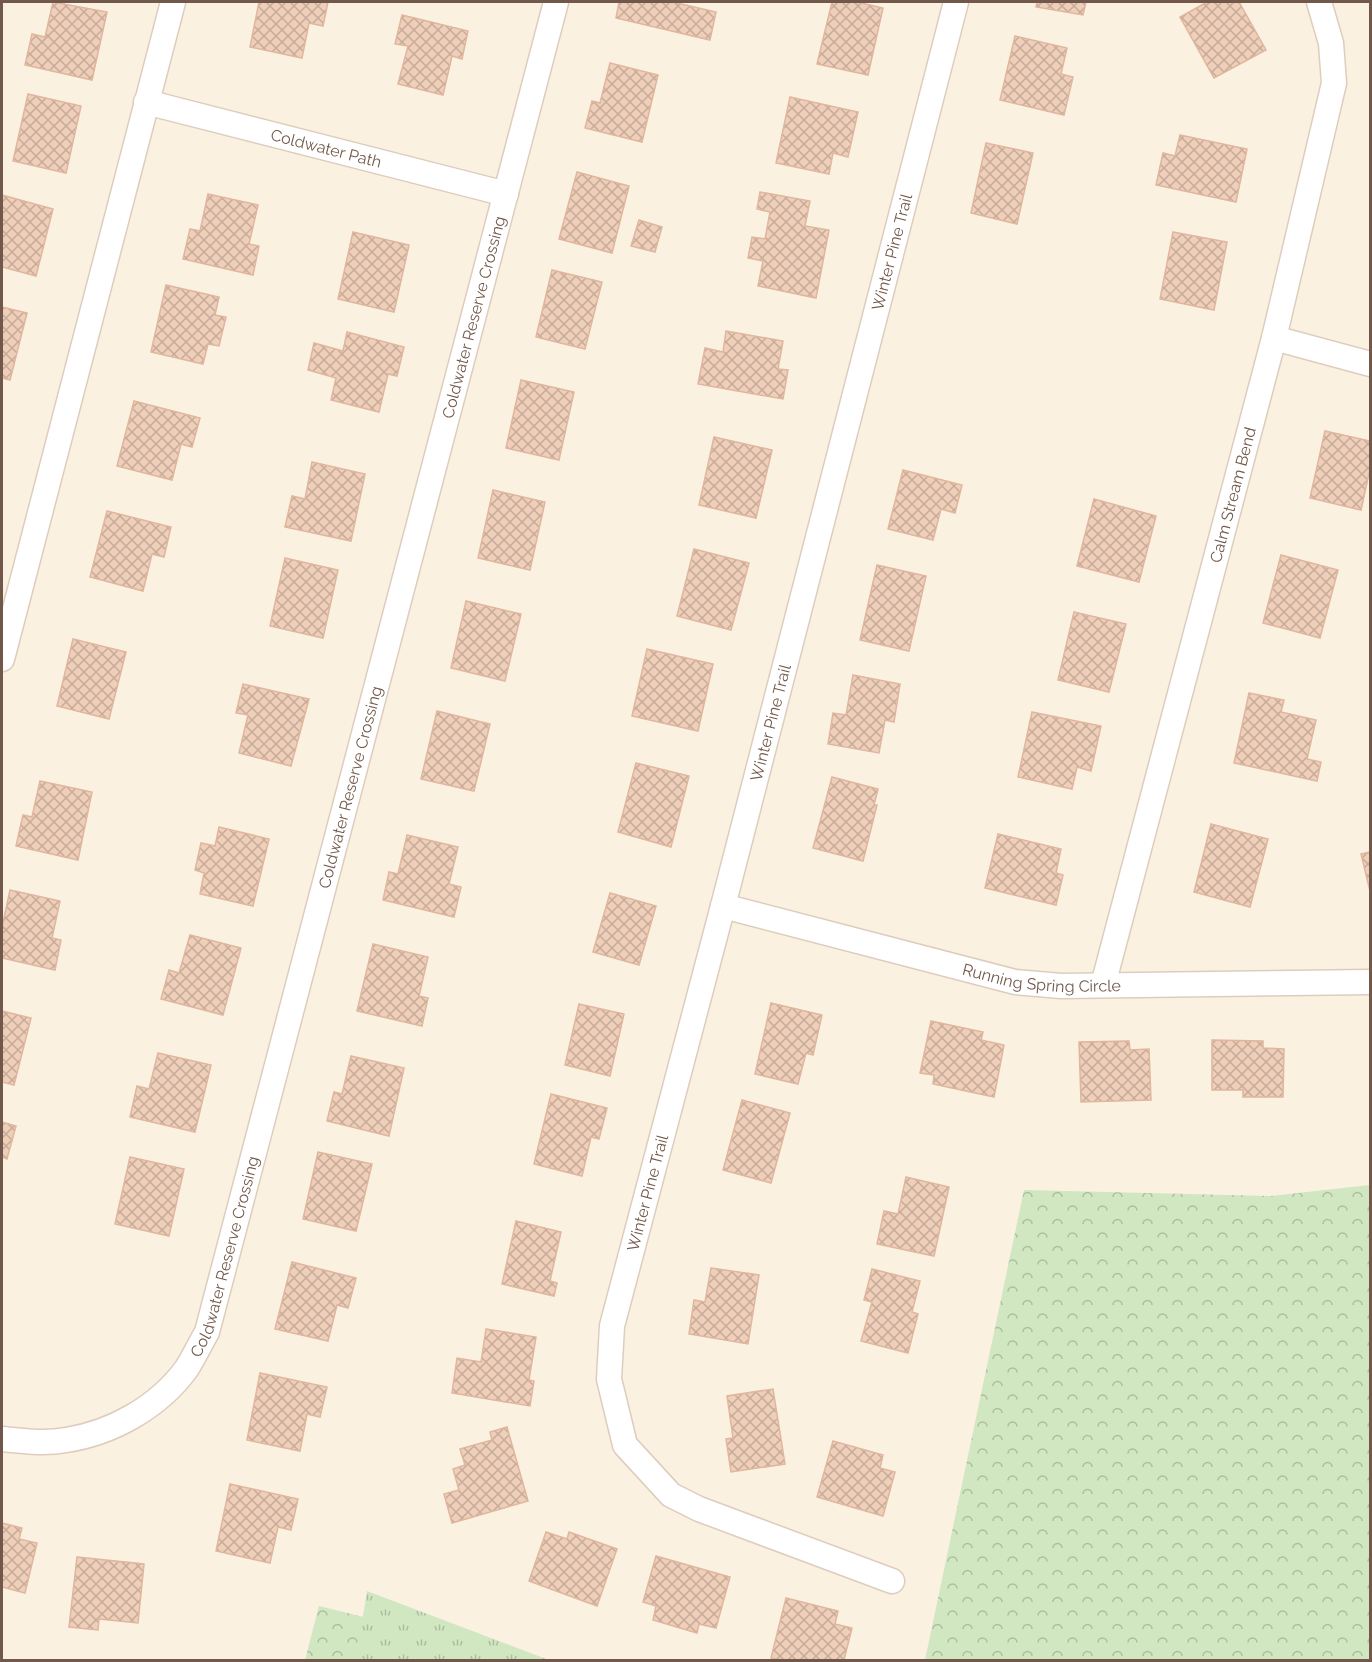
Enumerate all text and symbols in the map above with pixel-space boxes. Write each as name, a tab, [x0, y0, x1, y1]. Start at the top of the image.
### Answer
street label: Coldwater Path	[269, 125, 383, 172]
street label: Winter Pine Trail	[868, 191, 916, 313]
street label: Coldwater Reserve Crossing	[438, 214, 509, 420]
street label: Calm Stream Bend	[1206, 425, 1260, 565]
street label: Winter Pine Trail	[747, 662, 795, 783]
street label: Coldwater Reserve Crossing	[315, 684, 386, 891]
street label: Running Spring Circle	[961, 960, 1121, 996]
street label: Winter Pine Trail	[623, 1132, 672, 1253]
street label: Coldwater Reserve Crossing	[186, 1154, 263, 1360]

